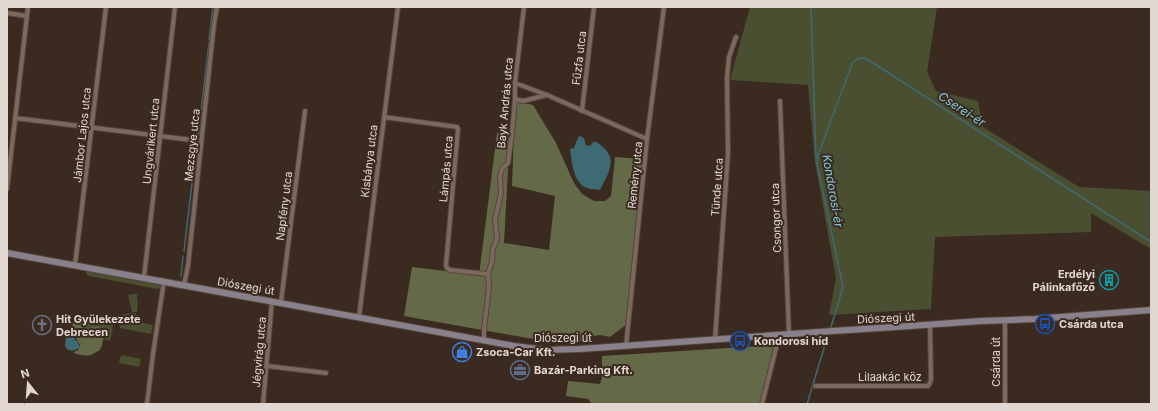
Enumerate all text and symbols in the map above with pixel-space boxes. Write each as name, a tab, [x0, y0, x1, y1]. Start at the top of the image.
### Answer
street label: Fűzfa utca	[569, 30, 589, 86]
street label: Bayk András utca	[494, 57, 516, 149]
street label: Jámbor Lajos utca	[70, 87, 94, 183]
water label: Cserei-ér	[936, 88, 989, 130]
street label: Ungvárikert utca	[140, 97, 162, 185]
street label: Mezsgye utca	[181, 108, 203, 182]
street label: Kisbánya utca	[358, 124, 380, 198]
street label: Lámpás utca	[436, 135, 456, 203]
street label: Remény utca	[625, 141, 645, 209]
water label: Kondorosi-ér	[819, 153, 847, 229]
street label: Tünde utca	[708, 157, 726, 217]
street label: Napfény utca	[273, 171, 295, 241]
street label: Csongor utca	[768, 183, 784, 253]
place label: Erdélyi Pálinkafőző	[1033, 267, 1095, 294]
building icon: Erdélyi Pálinkafőző	[1098, 269, 1120, 291]
street label: Diószegi út	[216, 274, 276, 298]
street label: Diószegi út	[857, 309, 916, 327]
place label: Hit Gyülekezete Debrecen	[56, 312, 141, 339]
bus stop icon: Csárda utca	[1034, 313, 1056, 335]
church icon: Hit Gyülekezete Debrecen	[31, 314, 53, 336]
street label: Jégvirág utca	[249, 316, 269, 388]
place label: Csárda utca	[1059, 317, 1124, 331]
bus stop icon: Kondorosi híd	[729, 330, 751, 352]
street label: Diószegi út	[534, 331, 592, 345]
place label: Kondorosi híd	[754, 334, 828, 348]
street label: Csárda út	[989, 337, 1003, 387]
shop icon: Zsoca-Car Kft.	[451, 341, 473, 363]
place label: Zsoca-Car Kft.	[476, 345, 556, 359]
office icon: Bazár-Parking Kft.	[509, 359, 531, 381]
north arrow	[8, 363, 48, 403]
place label: Bazár-Parking Kft.	[534, 363, 633, 377]
text: N	[19, 366, 31, 381]
street label: Lilaakác köz	[858, 370, 922, 384]

